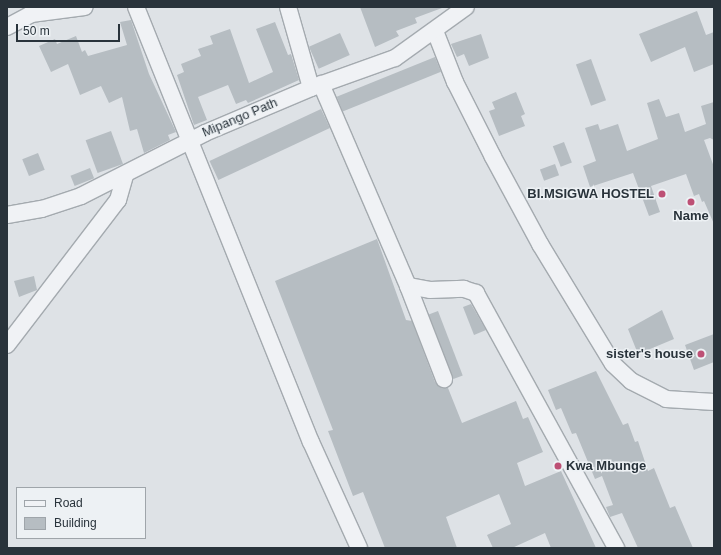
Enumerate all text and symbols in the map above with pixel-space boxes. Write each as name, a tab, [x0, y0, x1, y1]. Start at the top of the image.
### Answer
scale bar	[18, 16, 122, 42]
text: 50 m	[23, 24, 50, 38]
street label: Mipango Path	[200, 95, 280, 141]
place label: BI.MSIGWA HOSTEL	[527, 186, 654, 202]
marker: BI.MSIGWA HOSTEL	[657, 189, 667, 199]
marker: Name	[686, 197, 696, 207]
place label: Name	[673, 208, 709, 224]
place label: sister's house	[606, 346, 693, 362]
marker: sister's house	[696, 349, 706, 359]
place label: Kwa Mbunge	[566, 458, 646, 474]
marker: Kwa Mbunge	[553, 461, 563, 471]
legend	[16, 487, 146, 539]
text: Road	[54, 496, 83, 510]
text: Building	[54, 516, 97, 530]

